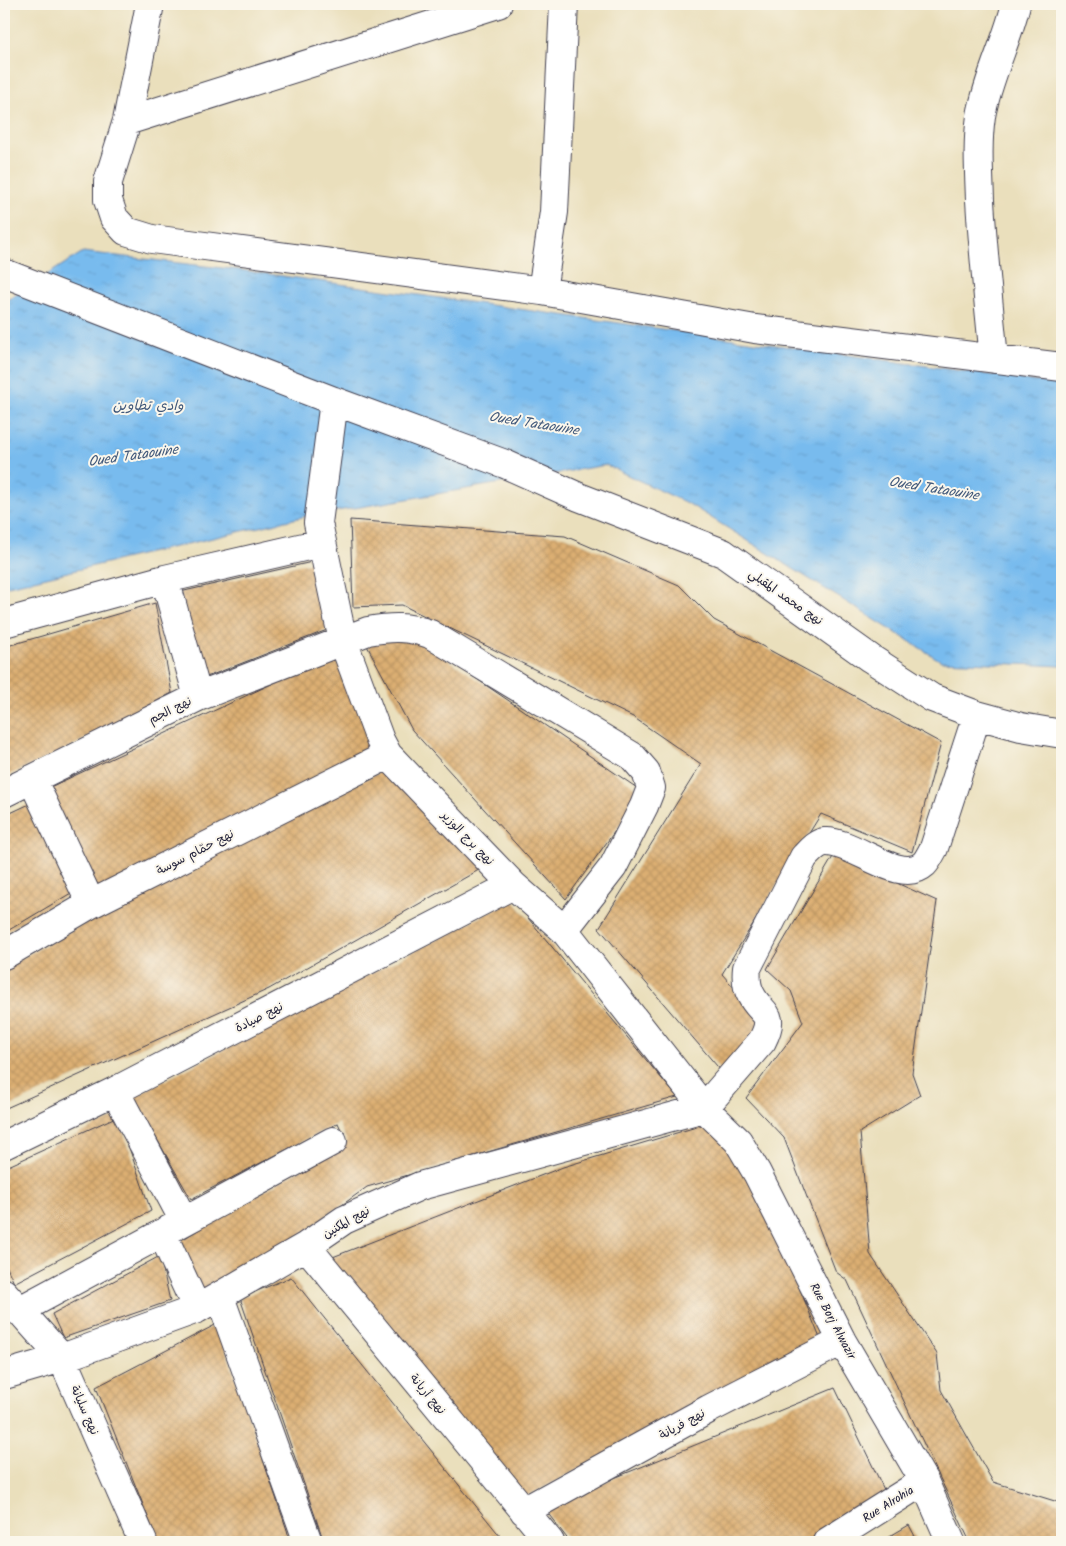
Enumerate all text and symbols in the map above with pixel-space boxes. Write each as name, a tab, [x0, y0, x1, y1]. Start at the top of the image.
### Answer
water label: وادي تطاوين	[113, 395, 184, 417]
water label: Oued Tataouine	[487, 406, 582, 442]
water label: Oued Tataouine	[87, 439, 181, 473]
water label: Oued Tataouine	[887, 471, 982, 507]
street label: نهج محمد المقبلي	[744, 565, 827, 631]
street label: نهج الجم	[145, 692, 195, 729]
street label: نهج برج الوزير	[436, 806, 499, 870]
street label: نهج حمّام سوسة	[153, 825, 237, 880]
street label: نهج صيادة	[232, 997, 287, 1038]
street label: نهج المكنين	[319, 1201, 373, 1244]
street label: Rue Borj Alwazir	[804, 1280, 861, 1364]
street label: نهج أريانة	[405, 1370, 450, 1419]
street label: نهج سليانة	[65, 1382, 104, 1438]
street label: نهج فريانة	[656, 1404, 709, 1445]
street label: Rue Alrohia	[859, 1481, 918, 1528]

